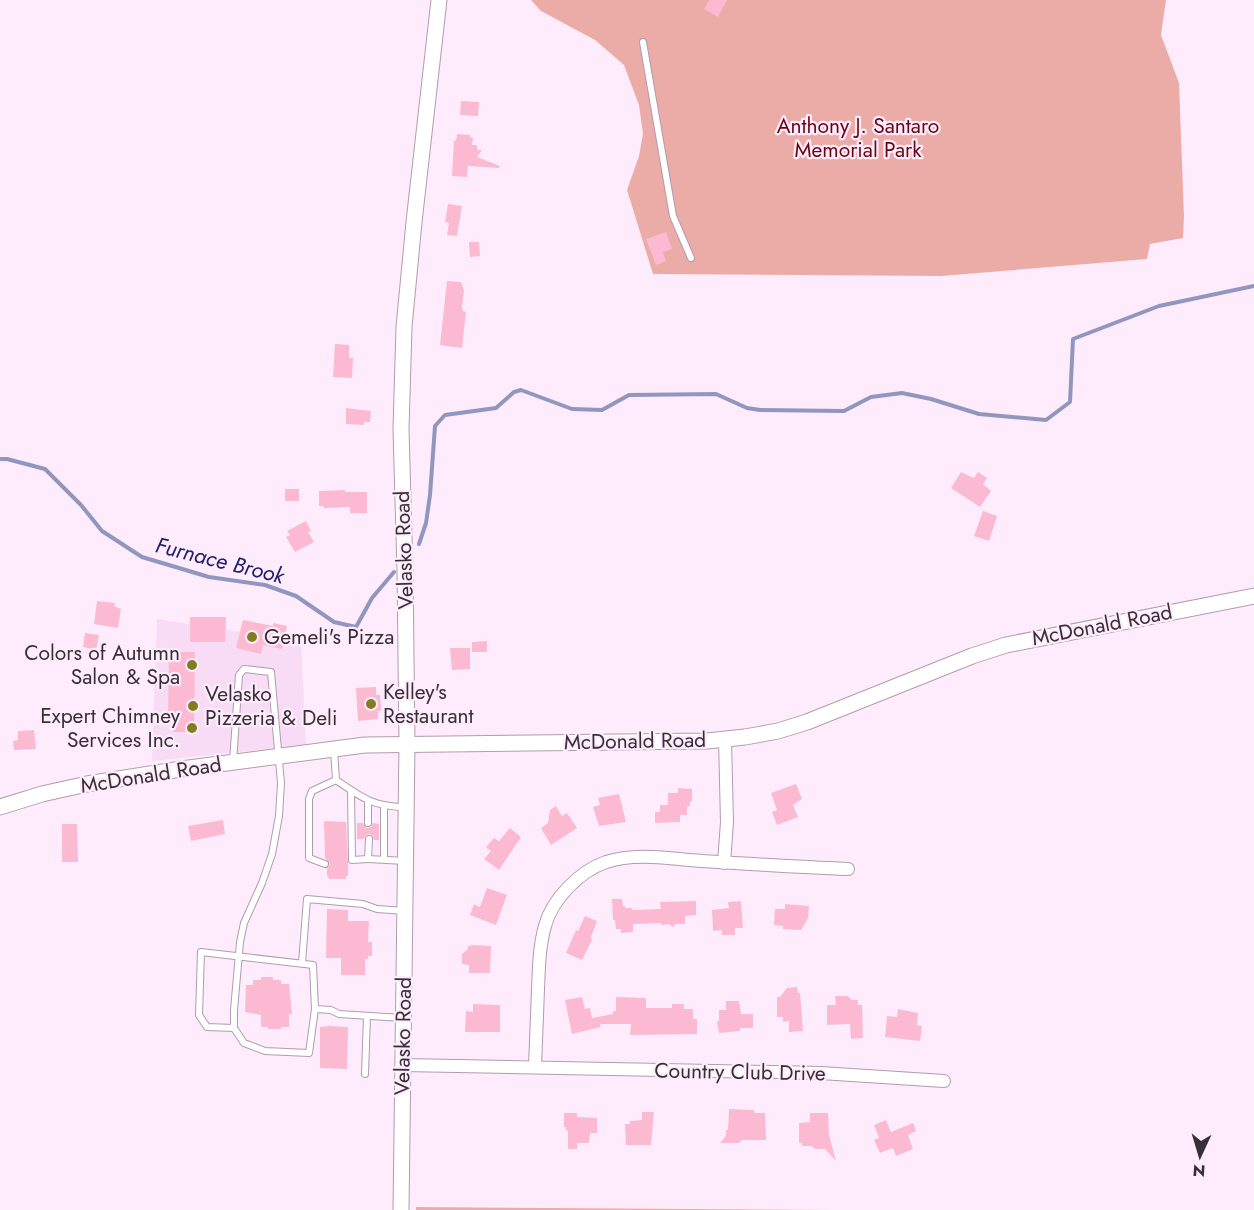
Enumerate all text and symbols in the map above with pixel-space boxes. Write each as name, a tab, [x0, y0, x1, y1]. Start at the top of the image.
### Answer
park label: Anthony J. Santaro Memorial Park	[777, 111, 939, 165]
street label: Velasko Road	[387, 490, 421, 610]
water label: Furnace Brook	[152, 529, 289, 592]
street label: McDonald Road	[1029, 597, 1175, 653]
place label: Gemeli's Pizza	[264, 622, 394, 652]
marker: Gemeli's Pizza	[245, 630, 259, 644]
place label: Colors of Autumn Salon & Spa	[24, 638, 180, 692]
marker: Colors of Autumn Salon & Spa	[185, 658, 199, 672]
place label: Kelley's Restaurant	[383, 677, 474, 731]
place label: Velasko Pizzeria & Deli	[205, 679, 337, 733]
marker: Kelley's Restaurant	[364, 697, 378, 711]
marker: Velasko Pizzeria & Deli	[186, 699, 200, 713]
place label: Expert Chimney Services Inc.	[40, 701, 181, 755]
marker: Expert Chimney Services Inc.	[185, 721, 199, 735]
street label: McDonald Road	[564, 725, 706, 757]
street label: McDonald Road	[78, 749, 224, 801]
street label: Velasko Road	[387, 977, 419, 1095]
street label: Country Club Drive	[654, 1056, 826, 1088]
north arrow	[1170, 1126, 1230, 1186]
text: N	[1192, 1159, 1206, 1182]

